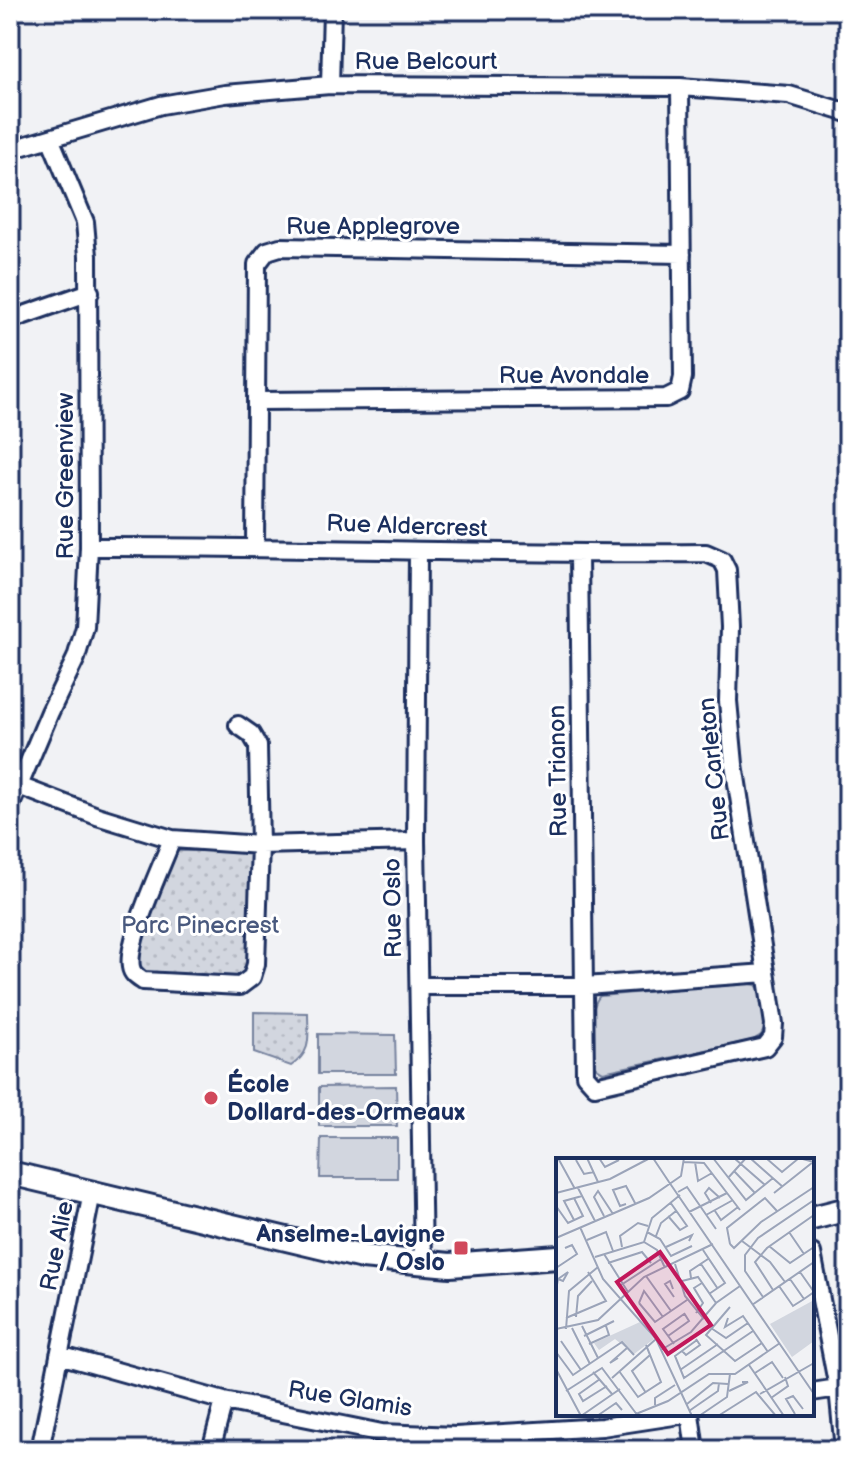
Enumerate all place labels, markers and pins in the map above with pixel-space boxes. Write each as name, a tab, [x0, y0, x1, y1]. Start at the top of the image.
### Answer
place label: École Dollard-des-Ormeaux	[227, 1068, 465, 1127]
marker: École Dollard-des-Ormeaux	[202, 1089, 220, 1107]
place label: Anselme-Lavigne / Oslo	[255, 1220, 445, 1277]
marker: Anselme-Lavigne / Oslo	[452, 1239, 470, 1257]

